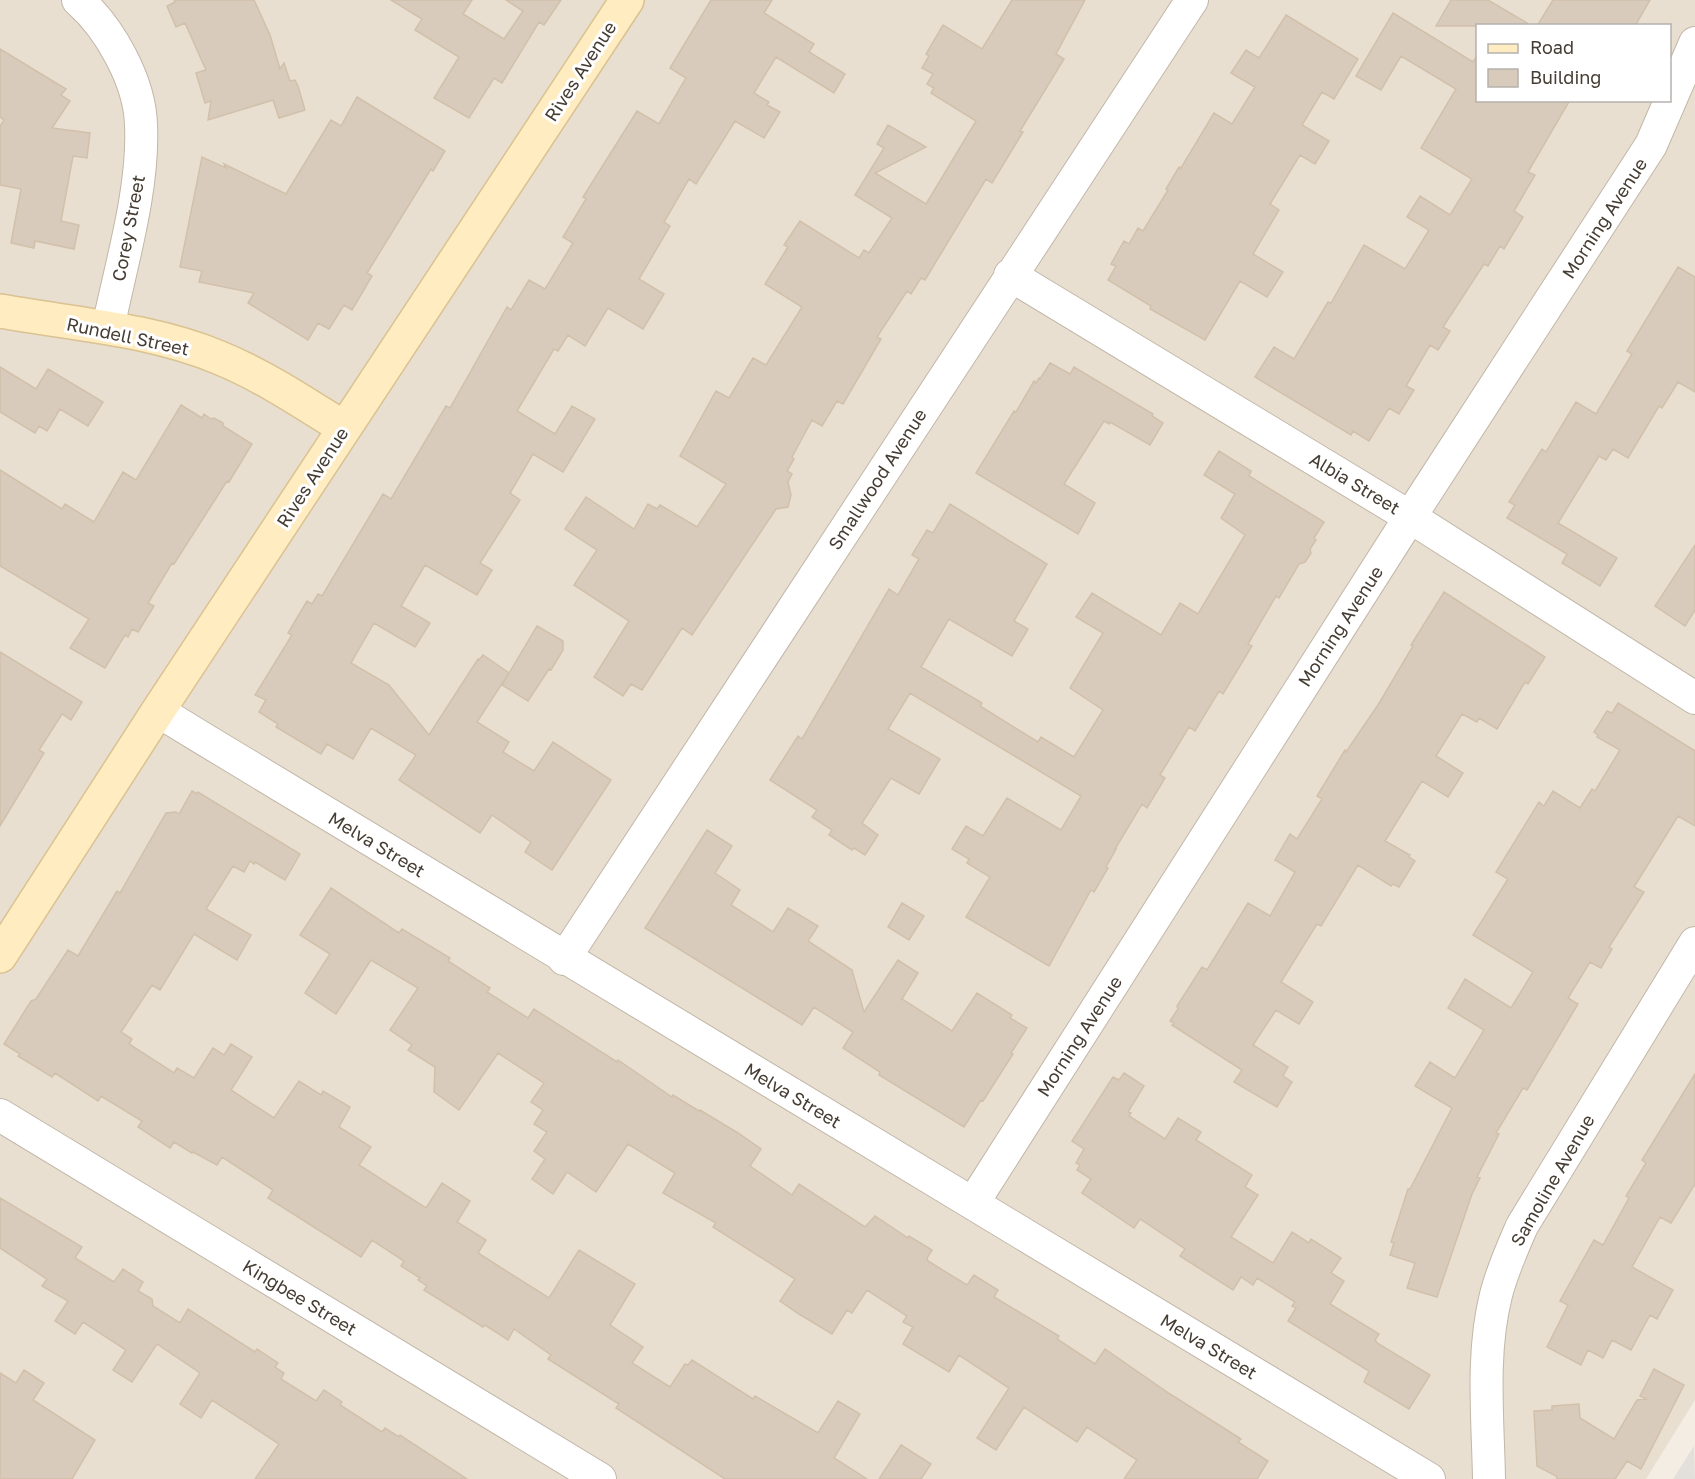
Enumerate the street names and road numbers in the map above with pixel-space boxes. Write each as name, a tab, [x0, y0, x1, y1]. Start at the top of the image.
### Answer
street label: Rives Avenue	[540, 17, 620, 125]
street label: Morning Avenue	[1557, 154, 1651, 282]
street label: Corey Street	[107, 173, 149, 283]
street label: Rundell Street	[65, 312, 191, 360]
street label: Smallwood Avenue	[823, 404, 931, 554]
street label: Rives Avenue	[272, 423, 352, 531]
street label: Albia Street	[1306, 447, 1404, 519]
street label: Morning Avenue	[1293, 562, 1387, 690]
street label: Melva Street	[325, 807, 429, 881]
street label: Morning Avenue	[1032, 972, 1126, 1100]
street label: Melva Street	[741, 1058, 845, 1132]
street label: Samoline Avenue	[1505, 1110, 1599, 1250]
street label: Kingbee Street	[239, 1254, 361, 1340]
street label: Melva Street	[1157, 1309, 1261, 1383]

